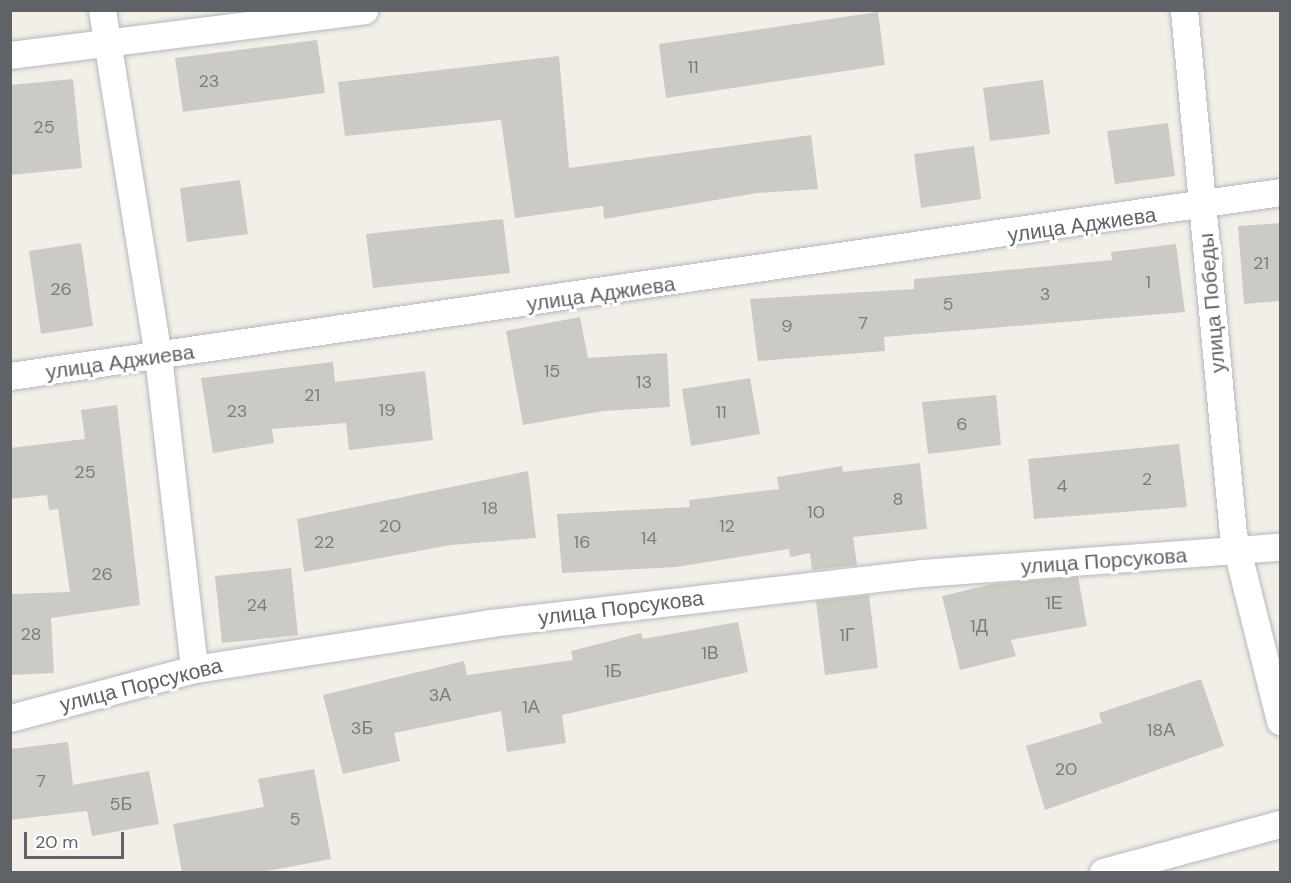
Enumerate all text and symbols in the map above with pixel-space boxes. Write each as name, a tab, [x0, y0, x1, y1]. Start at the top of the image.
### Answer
house number: 11	[687, 56, 699, 78]
house number: 23	[198, 70, 220, 92]
house number: 25	[33, 116, 55, 138]
street label: улица Аджиева	[1006, 202, 1158, 248]
street label: улица Победы	[1193, 232, 1231, 374]
house number: 21	[1253, 252, 1269, 274]
street label: улица Аджиева	[525, 271, 677, 317]
house number: 1	[1145, 271, 1151, 293]
house number: 26	[50, 278, 72, 300]
house number: 3	[1040, 283, 1050, 305]
house number: 5	[943, 293, 953, 315]
house number: 7	[858, 312, 868, 334]
house number: 9	[781, 315, 793, 337]
street label: улица Аджиева	[44, 339, 196, 385]
house number: 15	[544, 360, 560, 382]
house number: 13	[636, 371, 652, 393]
house number: 21	[304, 384, 320, 406]
house number: 19	[379, 399, 395, 421]
house number: 23	[226, 400, 248, 422]
house number: 11	[715, 401, 727, 423]
house number: 6	[956, 413, 968, 435]
house number: 25	[74, 461, 96, 483]
house number: 2	[1142, 468, 1152, 490]
house number: 4	[1057, 475, 1067, 497]
house number: 8	[893, 488, 903, 510]
house number: 18	[482, 497, 498, 519]
house number: 10	[807, 501, 825, 523]
house number: 20	[379, 515, 401, 537]
house number: 12	[719, 515, 735, 537]
house number: 14	[641, 527, 657, 549]
house number: 22	[314, 531, 334, 553]
house number: 16	[574, 531, 590, 553]
street label: улица Порсукова	[1020, 543, 1188, 579]
house number: 26	[91, 563, 113, 585]
street label: улица Порсукова	[537, 585, 705, 631]
house number: 1Е	[1045, 592, 1063, 614]
house number: 24	[247, 594, 267, 616]
house number: 1Д	[970, 615, 988, 637]
house number: 28	[20, 623, 42, 645]
house number: 1Г	[839, 624, 855, 646]
house number: 1В	[701, 642, 719, 664]
street label: улица Порсукова	[57, 653, 225, 717]
house number: 1Б	[604, 660, 622, 682]
house number: 3А	[429, 684, 451, 706]
house number: 1А	[522, 696, 540, 718]
house number: 3Б	[351, 717, 373, 739]
house number: 18А	[1147, 719, 1175, 741]
house number: 20	[1055, 758, 1077, 780]
house number: 7	[36, 770, 46, 792]
house number: 5Б	[110, 793, 132, 815]
house number: 5	[290, 808, 300, 830]
scale bar	[27, 820, 128, 858]
text: 20 m	[35, 830, 78, 854]

